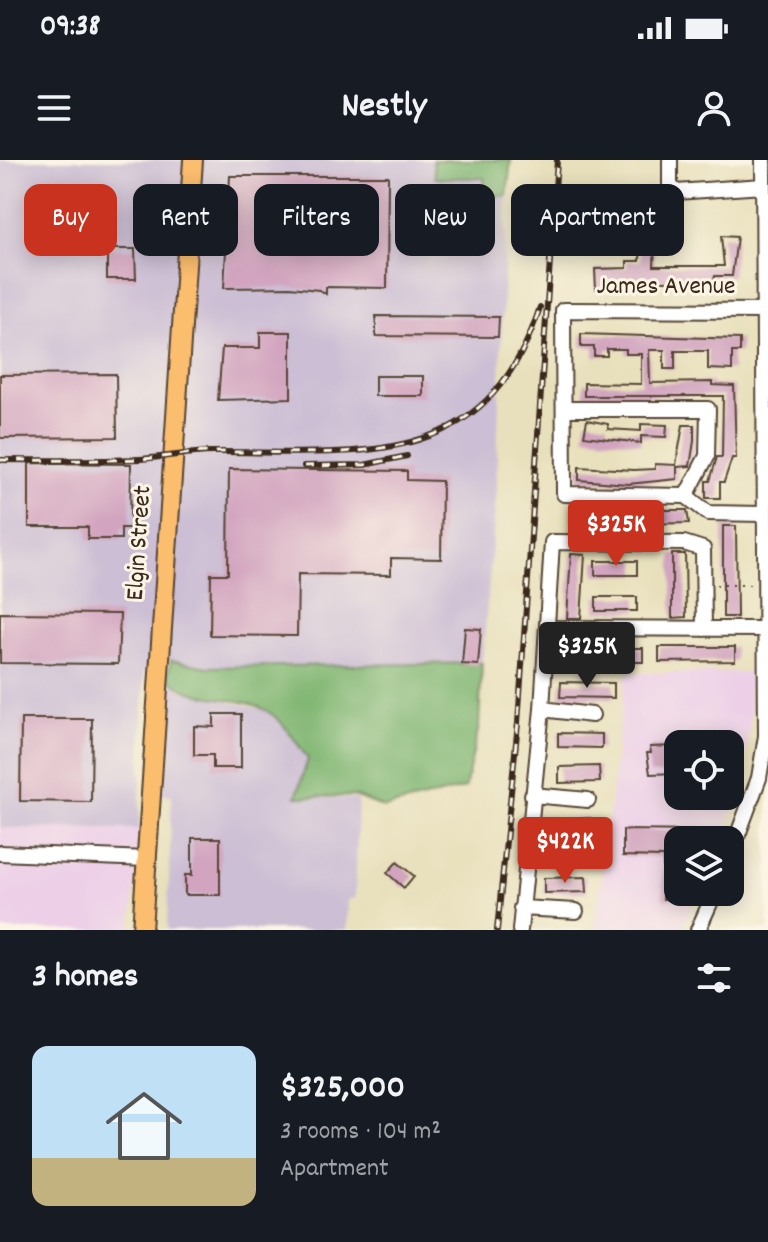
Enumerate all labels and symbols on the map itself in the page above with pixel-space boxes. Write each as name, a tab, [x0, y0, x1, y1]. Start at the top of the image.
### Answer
street label: James Avenue	[597, 269, 736, 306]
street label: Elgin Street	[118, 484, 163, 602]
pin: $325K	[560, 500, 672, 568]
pin: $325K	[531, 622, 643, 690]
pin: $422K	[509, 817, 621, 885]

